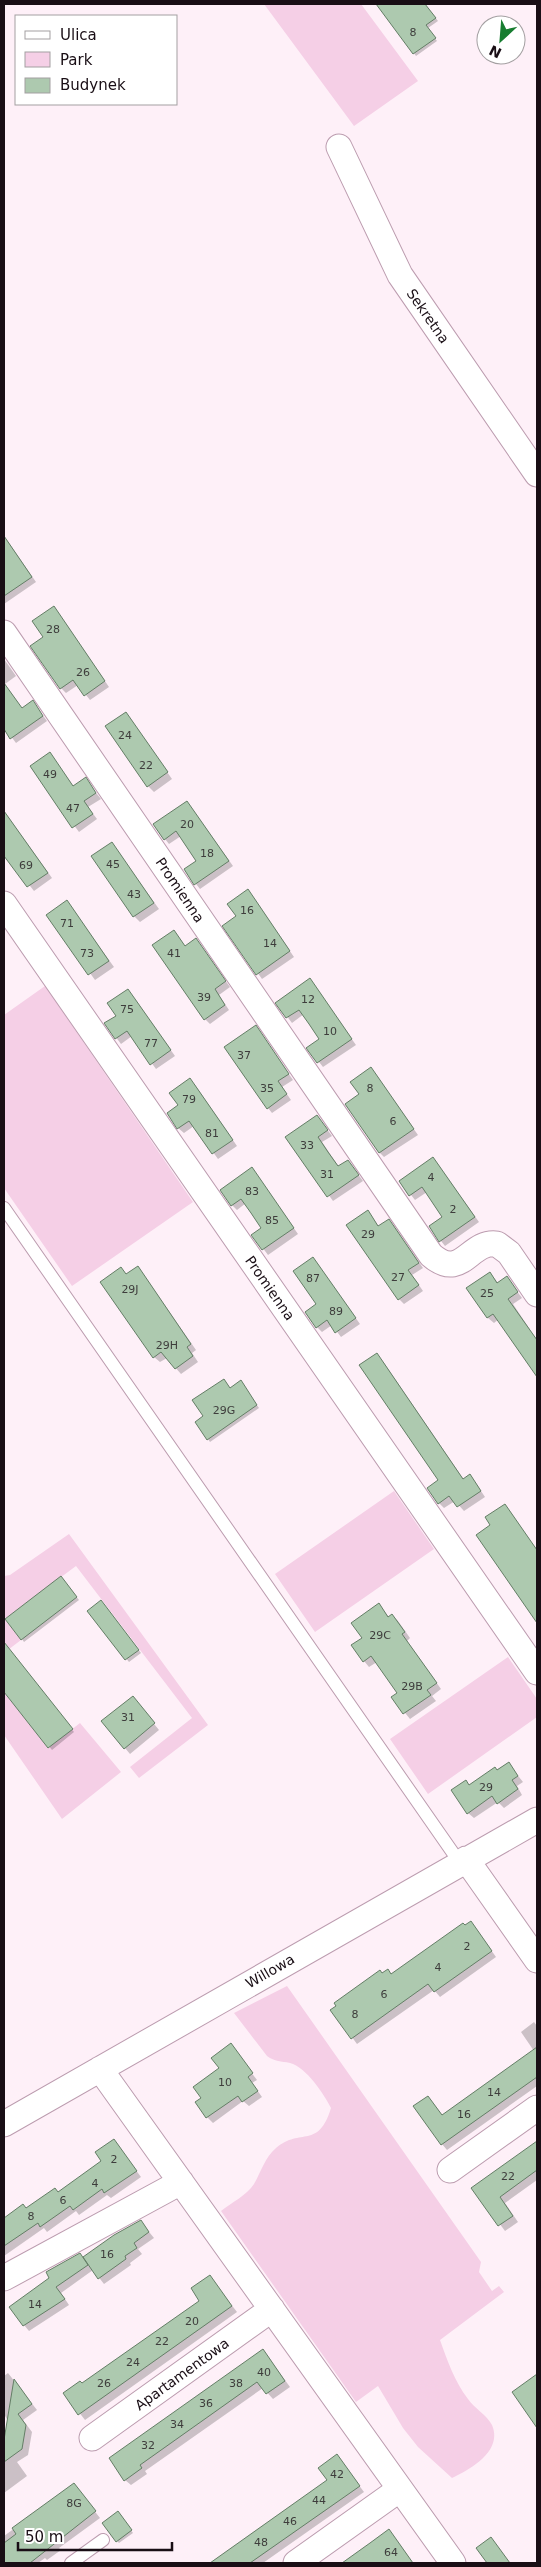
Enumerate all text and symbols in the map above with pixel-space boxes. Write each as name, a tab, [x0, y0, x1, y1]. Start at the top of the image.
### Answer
legend	[15, 15, 178, 105]
north arrow	[476, 15, 526, 65]
text: Ulica	[60, 26, 97, 44]
house number: 8	[410, 26, 417, 39]
text: N	[487, 42, 504, 61]
text: Park	[60, 51, 93, 69]
text: Budynek	[60, 76, 126, 94]
street label: Sekretna	[403, 286, 453, 346]
house number: 28	[46, 623, 60, 636]
house number: 26	[76, 666, 90, 679]
house number: 24	[118, 729, 132, 742]
house number: 22	[139, 759, 153, 772]
house number: 49	[43, 768, 57, 781]
house number: 47	[66, 802, 80, 815]
house number: 20	[180, 818, 194, 831]
house number: 18	[200, 847, 214, 860]
street label: Promienna	[152, 855, 208, 925]
house number: 45	[106, 858, 120, 871]
house number: 69	[19, 859, 33, 872]
house number: 43	[127, 888, 141, 901]
house number: 16	[240, 904, 254, 917]
house number: 71	[60, 917, 74, 930]
house number: 14	[263, 937, 277, 950]
house number: 73	[80, 947, 94, 960]
house number: 41	[167, 947, 181, 960]
house number: 39	[197, 991, 211, 1004]
house number: 12	[301, 993, 315, 1006]
house number: 75	[120, 1003, 134, 1016]
house number: 10	[323, 1025, 337, 1038]
house number: 77	[144, 1037, 158, 1050]
house number: 37	[237, 1049, 251, 1062]
house number: 35	[260, 1082, 274, 1095]
house number: 8	[367, 1082, 374, 1095]
house number: 79	[182, 1093, 196, 1106]
house number: 6	[390, 1115, 397, 1128]
house number: 81	[205, 1127, 219, 1140]
house number: 33	[300, 1139, 314, 1152]
house number: 31	[320, 1168, 334, 1181]
house number: 4	[428, 1171, 435, 1184]
house number: 83	[245, 1185, 259, 1198]
house number: 2	[450, 1203, 457, 1216]
house number: 85	[265, 1214, 279, 1227]
house number: 29	[361, 1228, 375, 1241]
street label: Promienna	[242, 1253, 298, 1323]
house number: 27	[391, 1271, 405, 1284]
house number: 87	[306, 1272, 320, 1285]
house number: 29J	[121, 1283, 139, 1296]
house number: 25	[480, 1287, 494, 1300]
house number: 89	[329, 1305, 343, 1318]
house number: 29H	[156, 1339, 178, 1352]
house number: 29G	[213, 1404, 235, 1417]
house number: 29C	[369, 1629, 391, 1642]
house number: 29B	[401, 1680, 423, 1693]
house number: 31	[121, 1711, 135, 1724]
house number: 29	[479, 1781, 493, 1794]
house number: 2	[464, 1940, 471, 1953]
street label: Willowa	[243, 1951, 297, 1991]
house number: 4	[435, 1961, 442, 1974]
house number: 6	[381, 1988, 388, 2001]
house number: 8	[352, 2008, 359, 2021]
house number: 10	[218, 2076, 232, 2089]
house number: 14	[487, 2086, 501, 2099]
house number: 16	[457, 2108, 471, 2121]
house number: 2	[111, 2153, 118, 2166]
house number: 22	[501, 2170, 515, 2183]
house number: 4	[92, 2177, 99, 2190]
house number: 6	[60, 2194, 67, 2207]
house number: 8	[28, 2210, 35, 2223]
house number: 16	[100, 2248, 114, 2261]
house number: 14	[28, 2298, 42, 2311]
house number: 20	[185, 2315, 199, 2328]
street label: Apartamentowa	[132, 2335, 232, 2413]
house number: 22	[155, 2335, 169, 2348]
house number: 24	[126, 2356, 140, 2369]
house number: 40	[257, 2366, 271, 2379]
house number: 26	[97, 2377, 111, 2390]
house number: 38	[229, 2377, 243, 2390]
house number: 36	[199, 2397, 213, 2410]
house number: 34	[170, 2418, 184, 2431]
house number: 32	[141, 2439, 155, 2452]
house number: 42	[330, 2468, 344, 2481]
house number: 44	[312, 2494, 326, 2507]
house number: 8G	[66, 2497, 82, 2510]
house number: 46	[283, 2515, 297, 2528]
scale bar	[18, 2520, 171, 2552]
text: 50 m	[25, 2528, 63, 2546]
house number: 48	[254, 2536, 268, 2549]
house number: 64	[384, 2546, 398, 2559]

